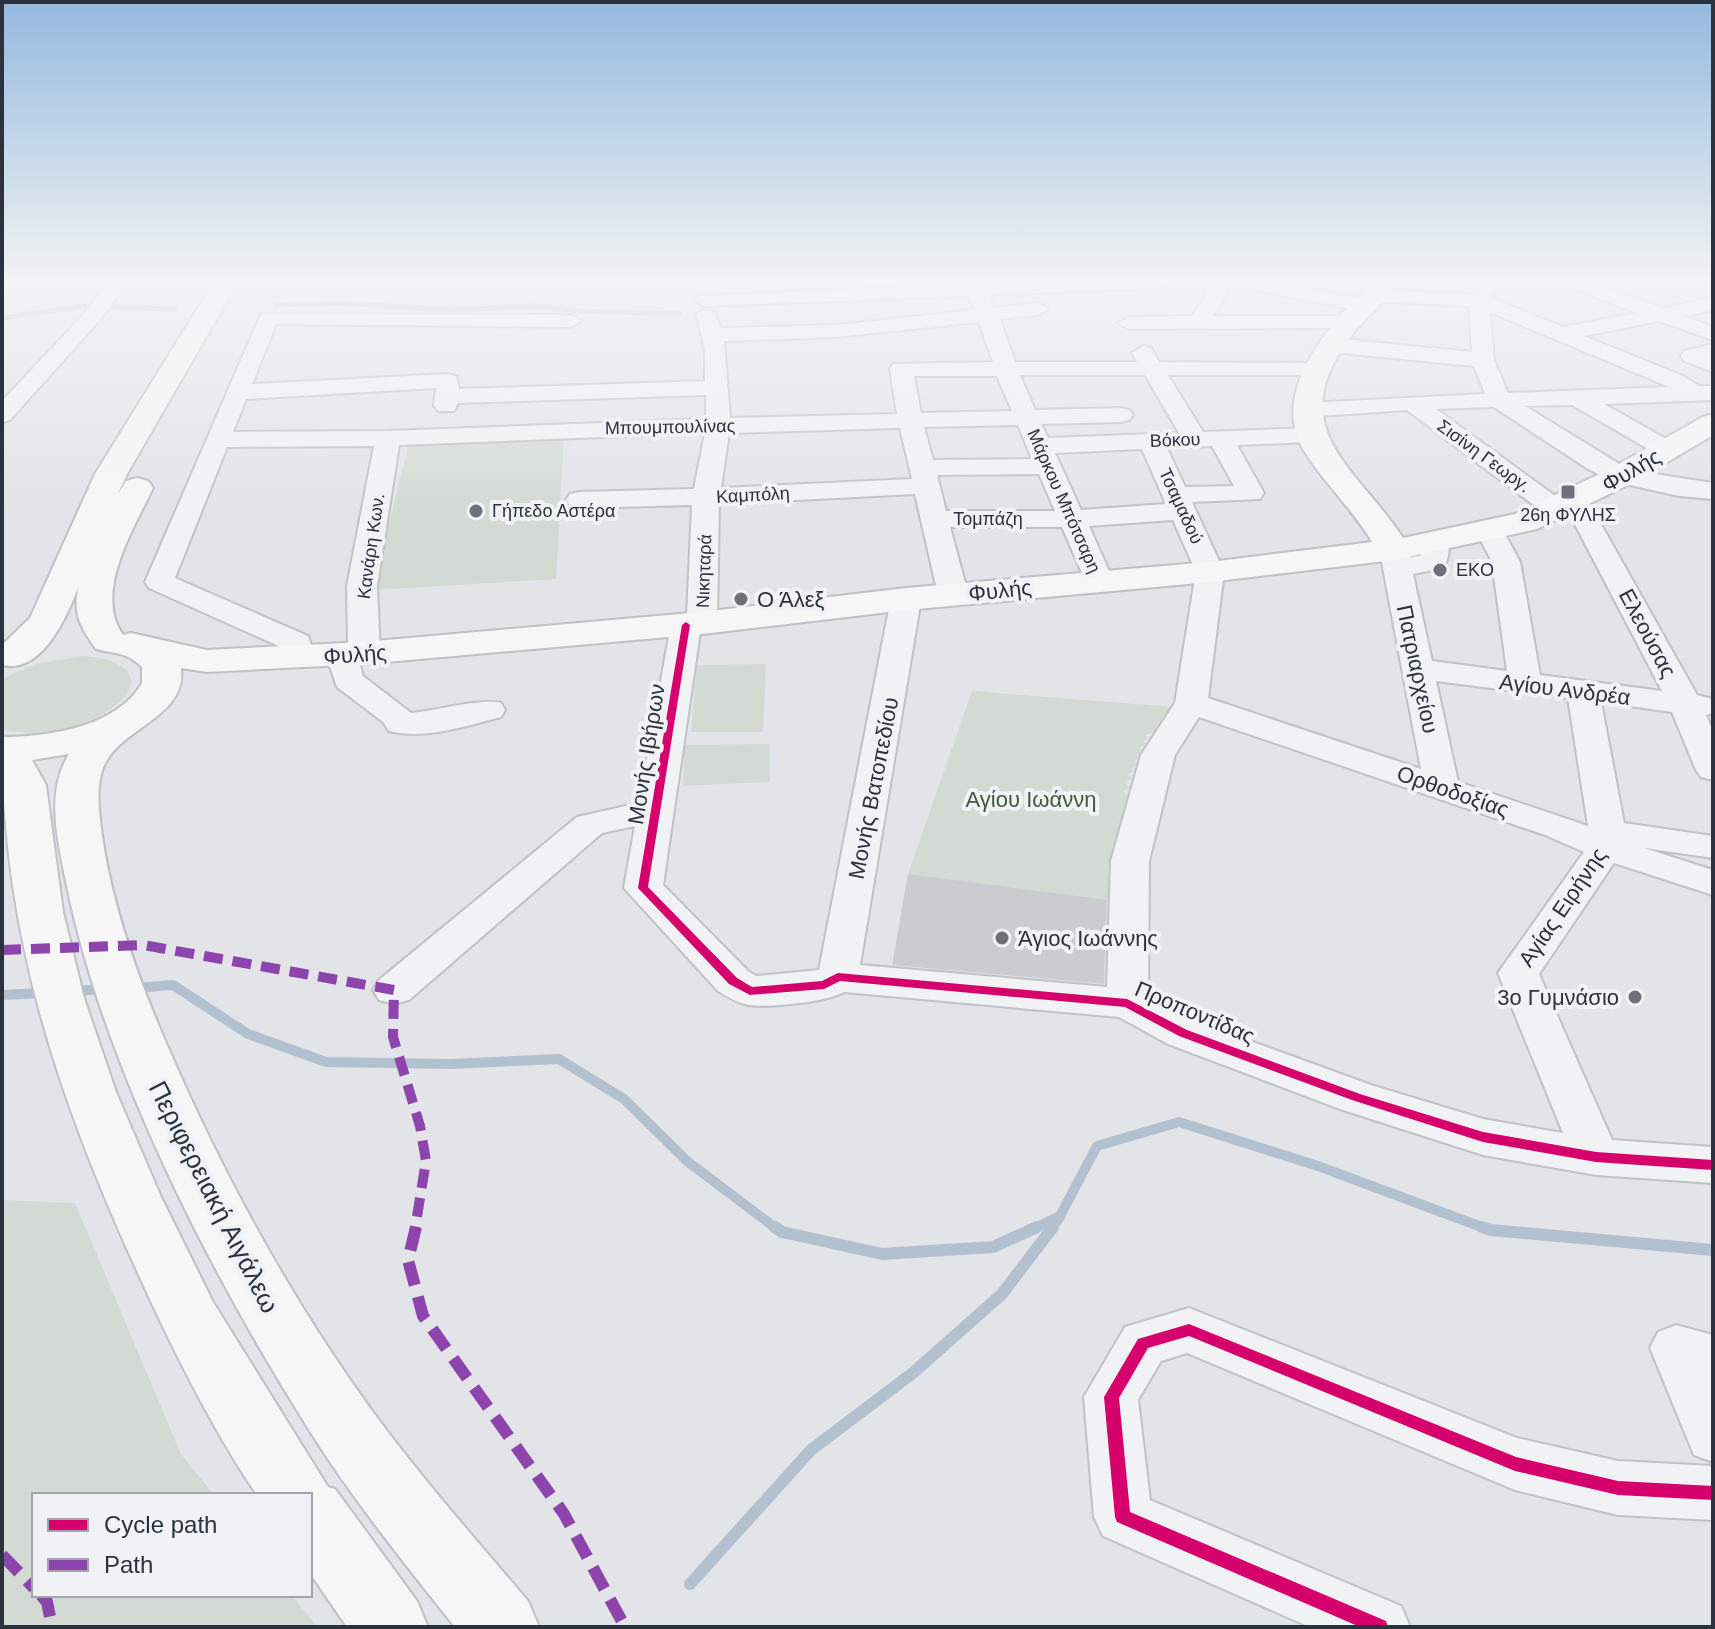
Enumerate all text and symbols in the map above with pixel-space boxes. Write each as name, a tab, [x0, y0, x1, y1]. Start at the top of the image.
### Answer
street label: Σισίνη Γεωργ.	[1433, 415, 1535, 497]
street label: Μπουμπουλίνας	[605, 416, 736, 438]
street label: Μάρκου Μπότσαρη	[1023, 426, 1105, 576]
street label: Βόκου	[1149, 429, 1201, 451]
street label: Φυλής	[1598, 444, 1665, 497]
street label: Τσαμαδού	[1155, 465, 1207, 547]
street label: Καμπόλη	[716, 483, 790, 507]
marker: 26η ΦΥΛΗΣ	[1559, 483, 1577, 501]
street label: Κανάρη Κων.	[354, 492, 388, 600]
place label: Γήπεδο Αστέρα	[492, 501, 615, 521]
marker: Γήπεδο Αστέρα	[467, 502, 485, 520]
place label: 26η ΦΥΛΗΣ	[1520, 505, 1616, 525]
street label: Τομπάζη	[953, 509, 1023, 529]
street label: Νικηταρά	[693, 534, 715, 608]
place label: EKO	[1456, 560, 1494, 580]
marker: EKO	[1431, 561, 1449, 579]
street label: Φυλής	[967, 575, 1033, 606]
street label: Ελεούσας	[1614, 585, 1681, 682]
place label: Ο Άλεξ	[757, 587, 825, 612]
marker: Ο Άλεξ	[732, 590, 750, 608]
street label: Πατριαρχείου	[1392, 603, 1443, 736]
street label: Φυλής	[323, 640, 388, 669]
street label: Αγίου Ανδρέα	[1498, 669, 1632, 710]
street label: Μονής Ιβήρων	[623, 682, 670, 826]
street label: Μονής Βατοπεδίου	[844, 695, 903, 881]
street label: Ορθοδοξίας	[1394, 761, 1512, 822]
park label: Αγίου Ιωάννη	[966, 787, 1096, 812]
street label: Αγίας Ειρήνης	[1514, 843, 1611, 971]
place label: Άγιος Ιωάννης	[1018, 926, 1158, 951]
marker: Άγιος Ιωάννης	[993, 929, 1011, 947]
street label: Προποντίδας	[1131, 976, 1258, 1049]
place label: 3ο Γυμνάσιο	[1497, 985, 1619, 1010]
marker: 3ο Γυμνάσιο	[1626, 988, 1644, 1006]
street label: Περιφερειακή Αιγάλεω	[143, 1076, 285, 1318]
legend	[32, 1493, 312, 1597]
text: Cycle path	[104, 1511, 217, 1538]
text: Path	[104, 1551, 153, 1578]

